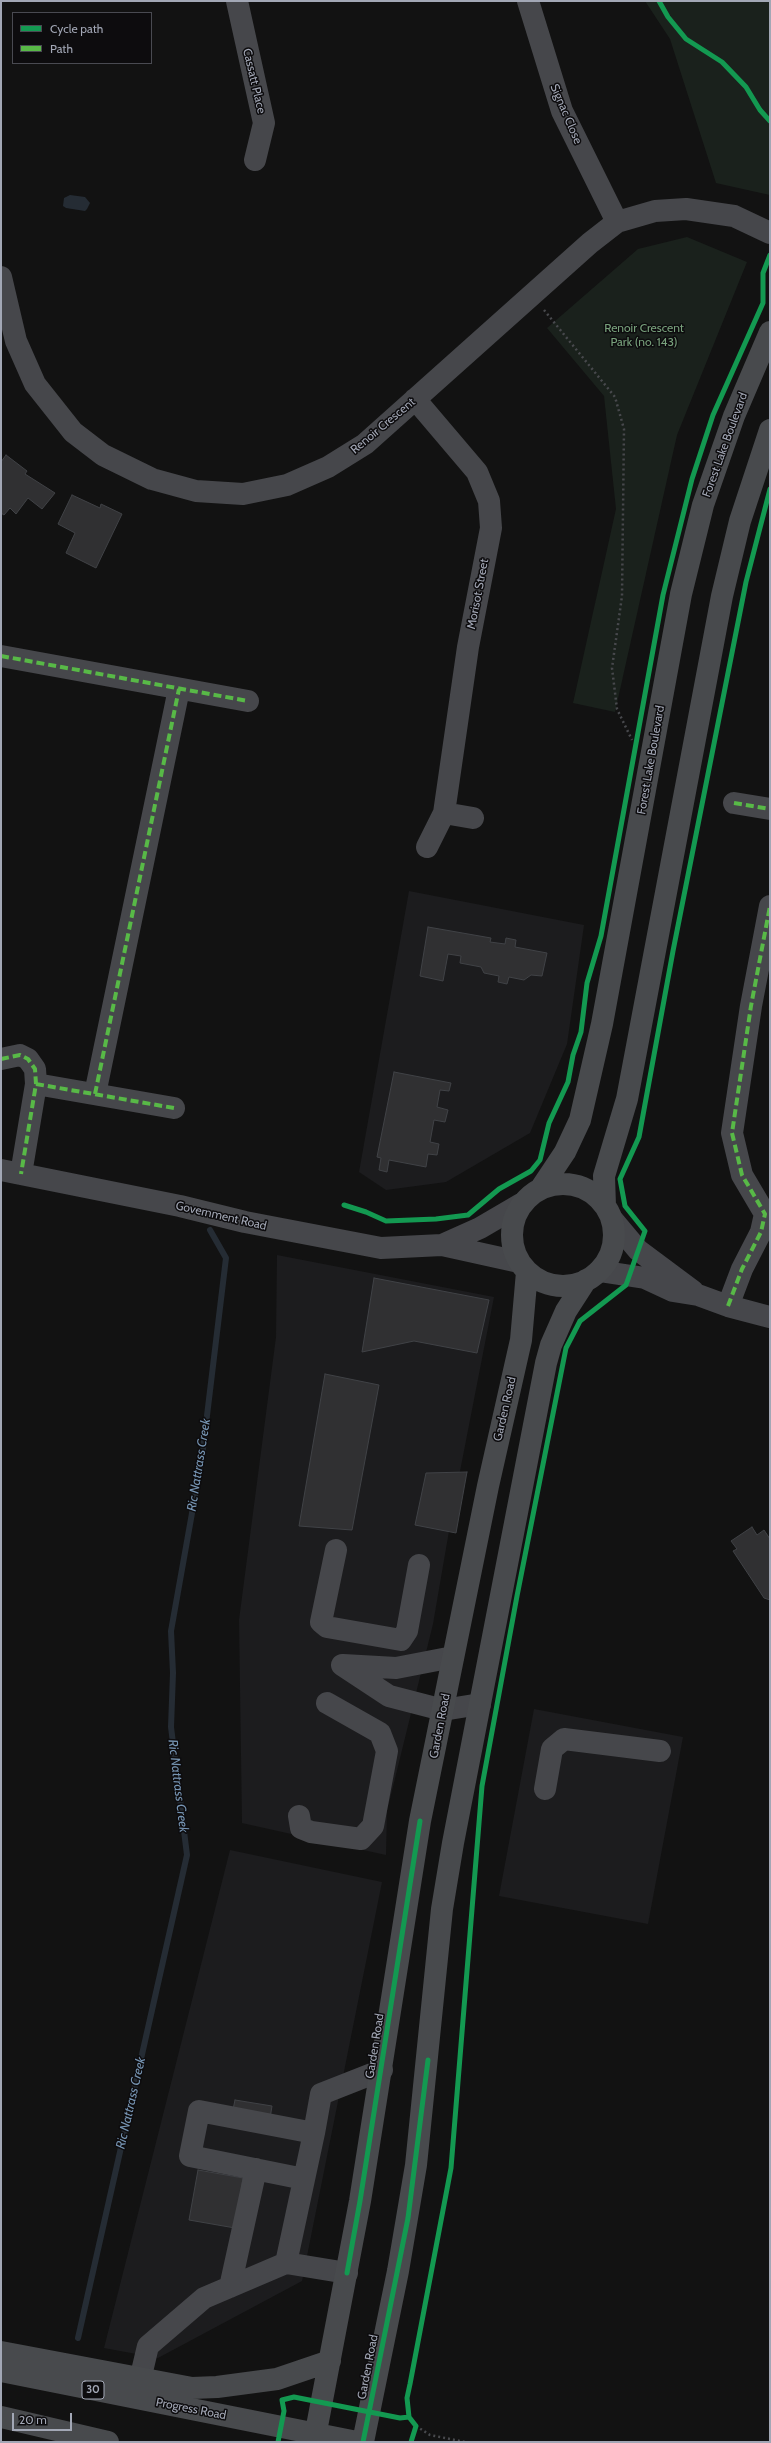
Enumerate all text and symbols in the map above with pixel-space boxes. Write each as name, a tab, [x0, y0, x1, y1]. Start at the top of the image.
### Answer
legend	[12, 12, 152, 64]
text: Cycle path	[50, 21, 103, 36]
text: Path	[50, 41, 73, 56]
street label: Cassatt Place	[240, 47, 268, 115]
street label: Signac Close	[547, 82, 585, 146]
park label: Renoir Crescent Park (no. 143)	[604, 321, 684, 349]
street label: Forest Lake Boulevard	[699, 391, 751, 499]
street label: Renoir Crescent	[348, 395, 418, 457]
street label: Morisot Street	[464, 557, 492, 631]
street label: Forest Lake Boulevard	[634, 704, 668, 816]
street label: Government Road	[174, 1199, 268, 1233]
street label: Garden Road	[491, 1375, 519, 1443]
water label: Ric Nattrass Creek	[184, 1418, 214, 1512]
street label: Garden Road	[427, 1692, 453, 1760]
water label: Ric Nattrass Creek	[165, 1739, 191, 1833]
street label: Garden Road	[363, 2012, 387, 2080]
water label: Ric Nattrass Creek	[113, 2056, 149, 2150]
street label: Garden Road	[355, 2333, 381, 2401]
road number: 30	[82, 2381, 104, 2399]
street label: Progress Road	[155, 2395, 227, 2423]
scale bar	[14, 2405, 74, 2431]
text: 20 m	[19, 2412, 47, 2427]

